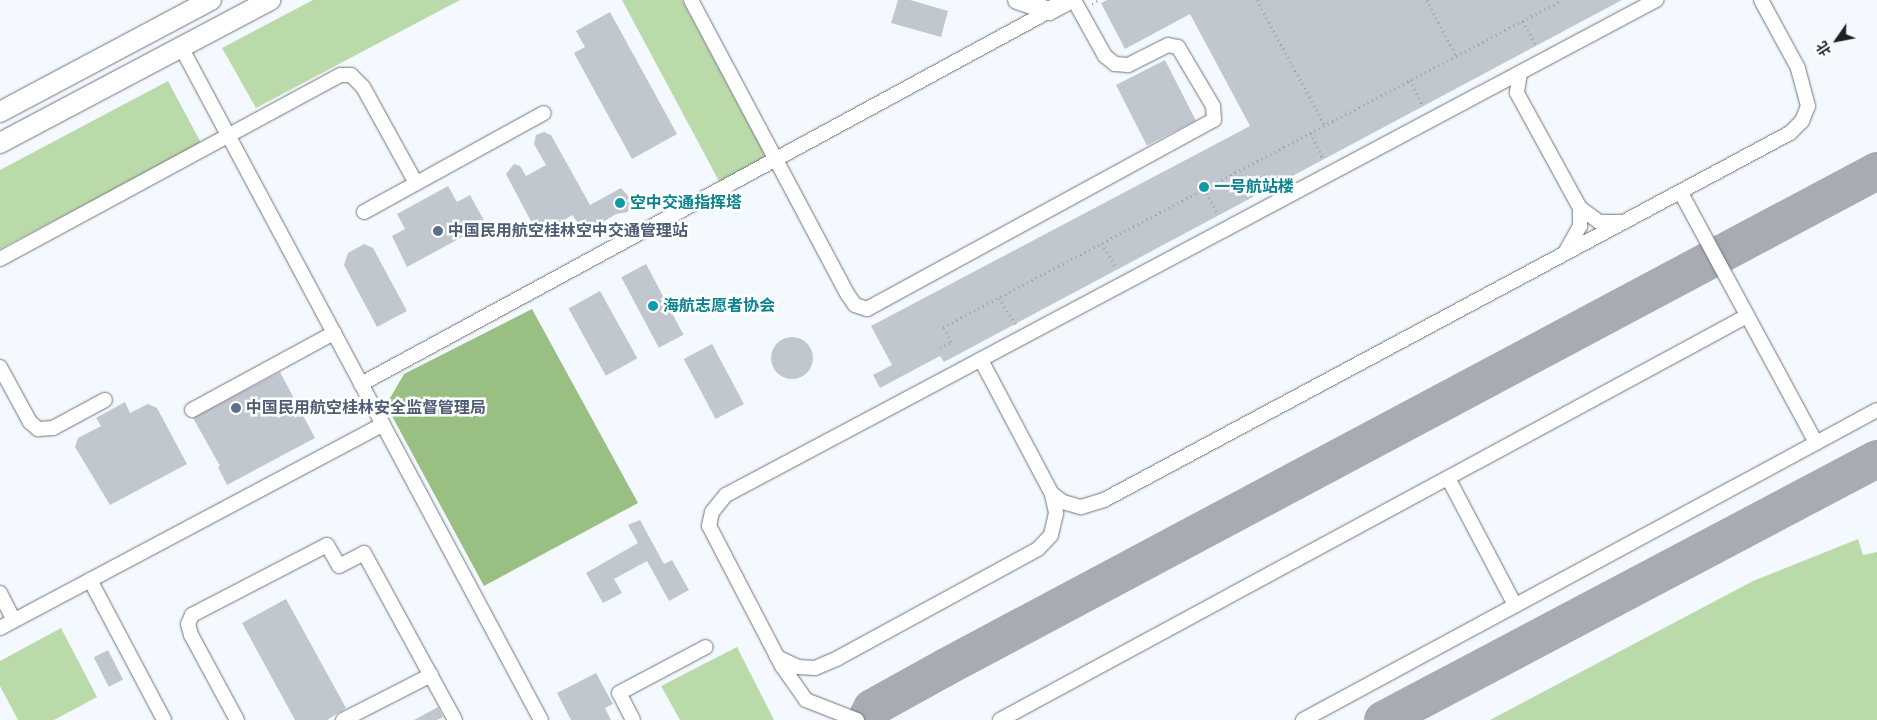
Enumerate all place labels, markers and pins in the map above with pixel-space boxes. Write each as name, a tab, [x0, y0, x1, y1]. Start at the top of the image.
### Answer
place label: 一号航站楼	[1214, 177, 1294, 197]
marker: 一号航站楼	[1198, 181, 1210, 193]
place label: 空中交通指挥塔	[630, 193, 742, 213]
marker: 空中交通指挥塔	[614, 197, 626, 209]
place label: 中国民用航空桂林空中交通管理站	[448, 221, 688, 241]
marker: 中国民用航空桂林空中交通管理站	[432, 225, 444, 237]
place label: 海航志愿者协会	[663, 296, 775, 316]
marker: 海航志愿者协会	[647, 300, 659, 312]
place label: 中国民用航空桂林安全监督管理局	[246, 398, 486, 418]
marker: 中国民用航空桂林安全监督管理局	[230, 402, 242, 414]

